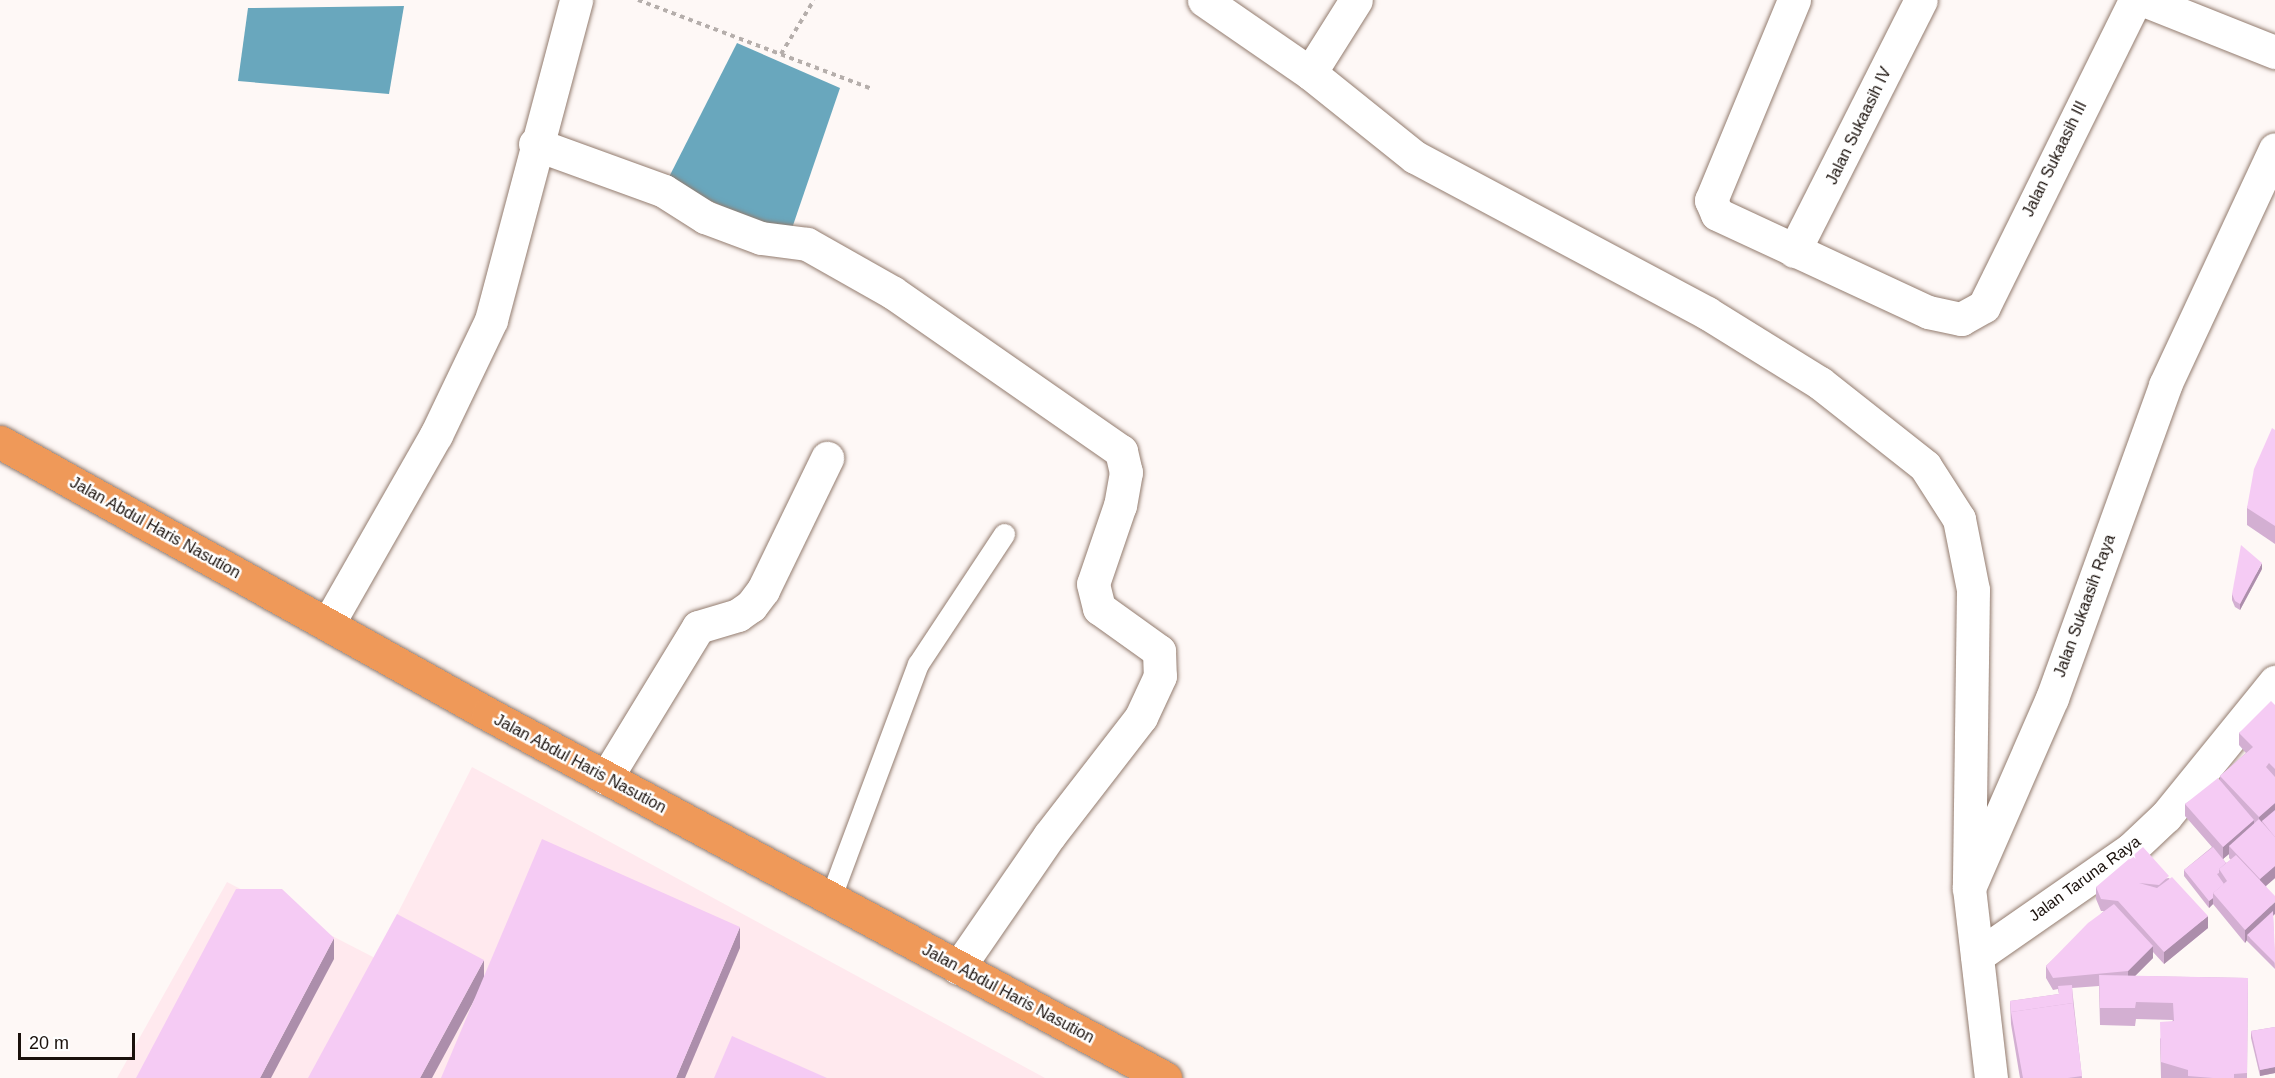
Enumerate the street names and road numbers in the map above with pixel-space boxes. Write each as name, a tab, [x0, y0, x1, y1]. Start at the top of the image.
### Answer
street label: Jalan Sukaasih IV	[1822, 64, 1896, 188]
street label: Jalan Sukaasih III	[2019, 98, 2091, 220]
street label: Jalan Abdul Haris Nasution	[66, 473, 244, 583]
street label: Jalan Sukaasih Raya	[2050, 532, 2120, 680]
street label: Jalan Abdul Haris Nasution	[490, 710, 670, 818]
street label: Jalan Taruna Raya	[2025, 832, 2145, 926]
street label: Jalan Abdul Haris Nasution	[918, 940, 1098, 1048]

